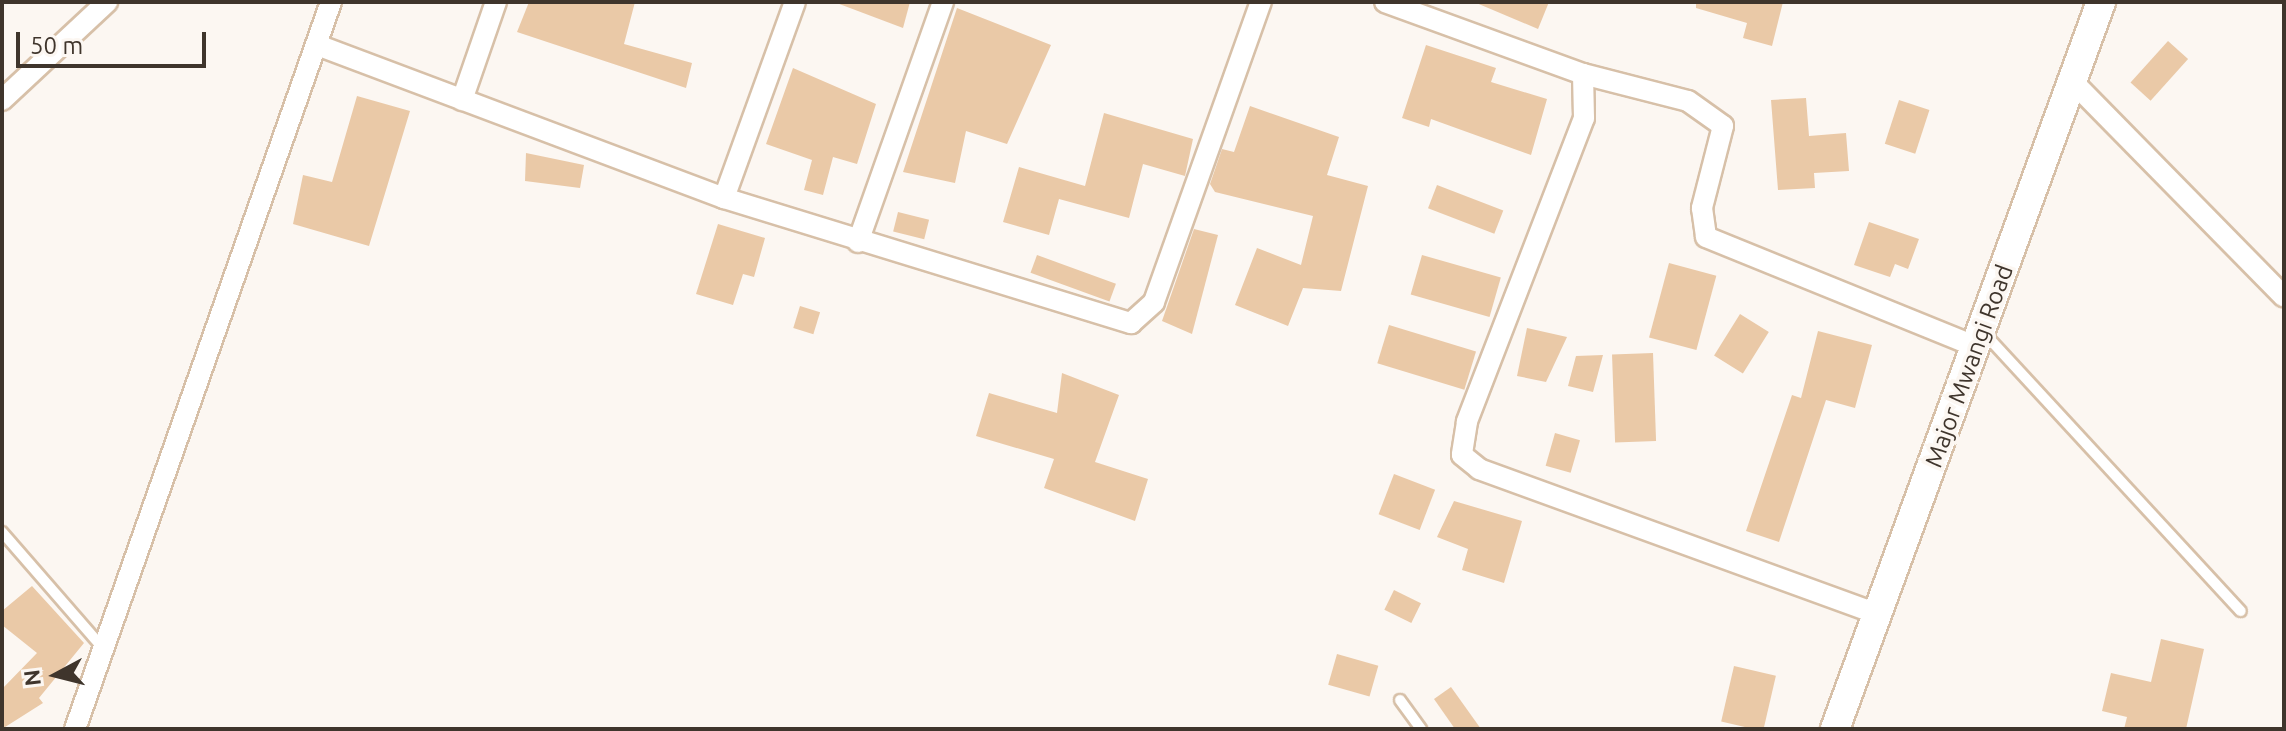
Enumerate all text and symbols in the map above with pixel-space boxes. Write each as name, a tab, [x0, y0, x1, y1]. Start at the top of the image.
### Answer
scale bar	[20, 16, 210, 66]
text: 50 m	[30, 32, 83, 59]
street label: Major Mwangi Road	[1919, 261, 2019, 471]
north arrow	[16, 635, 96, 715]
text: N	[18, 668, 45, 688]

